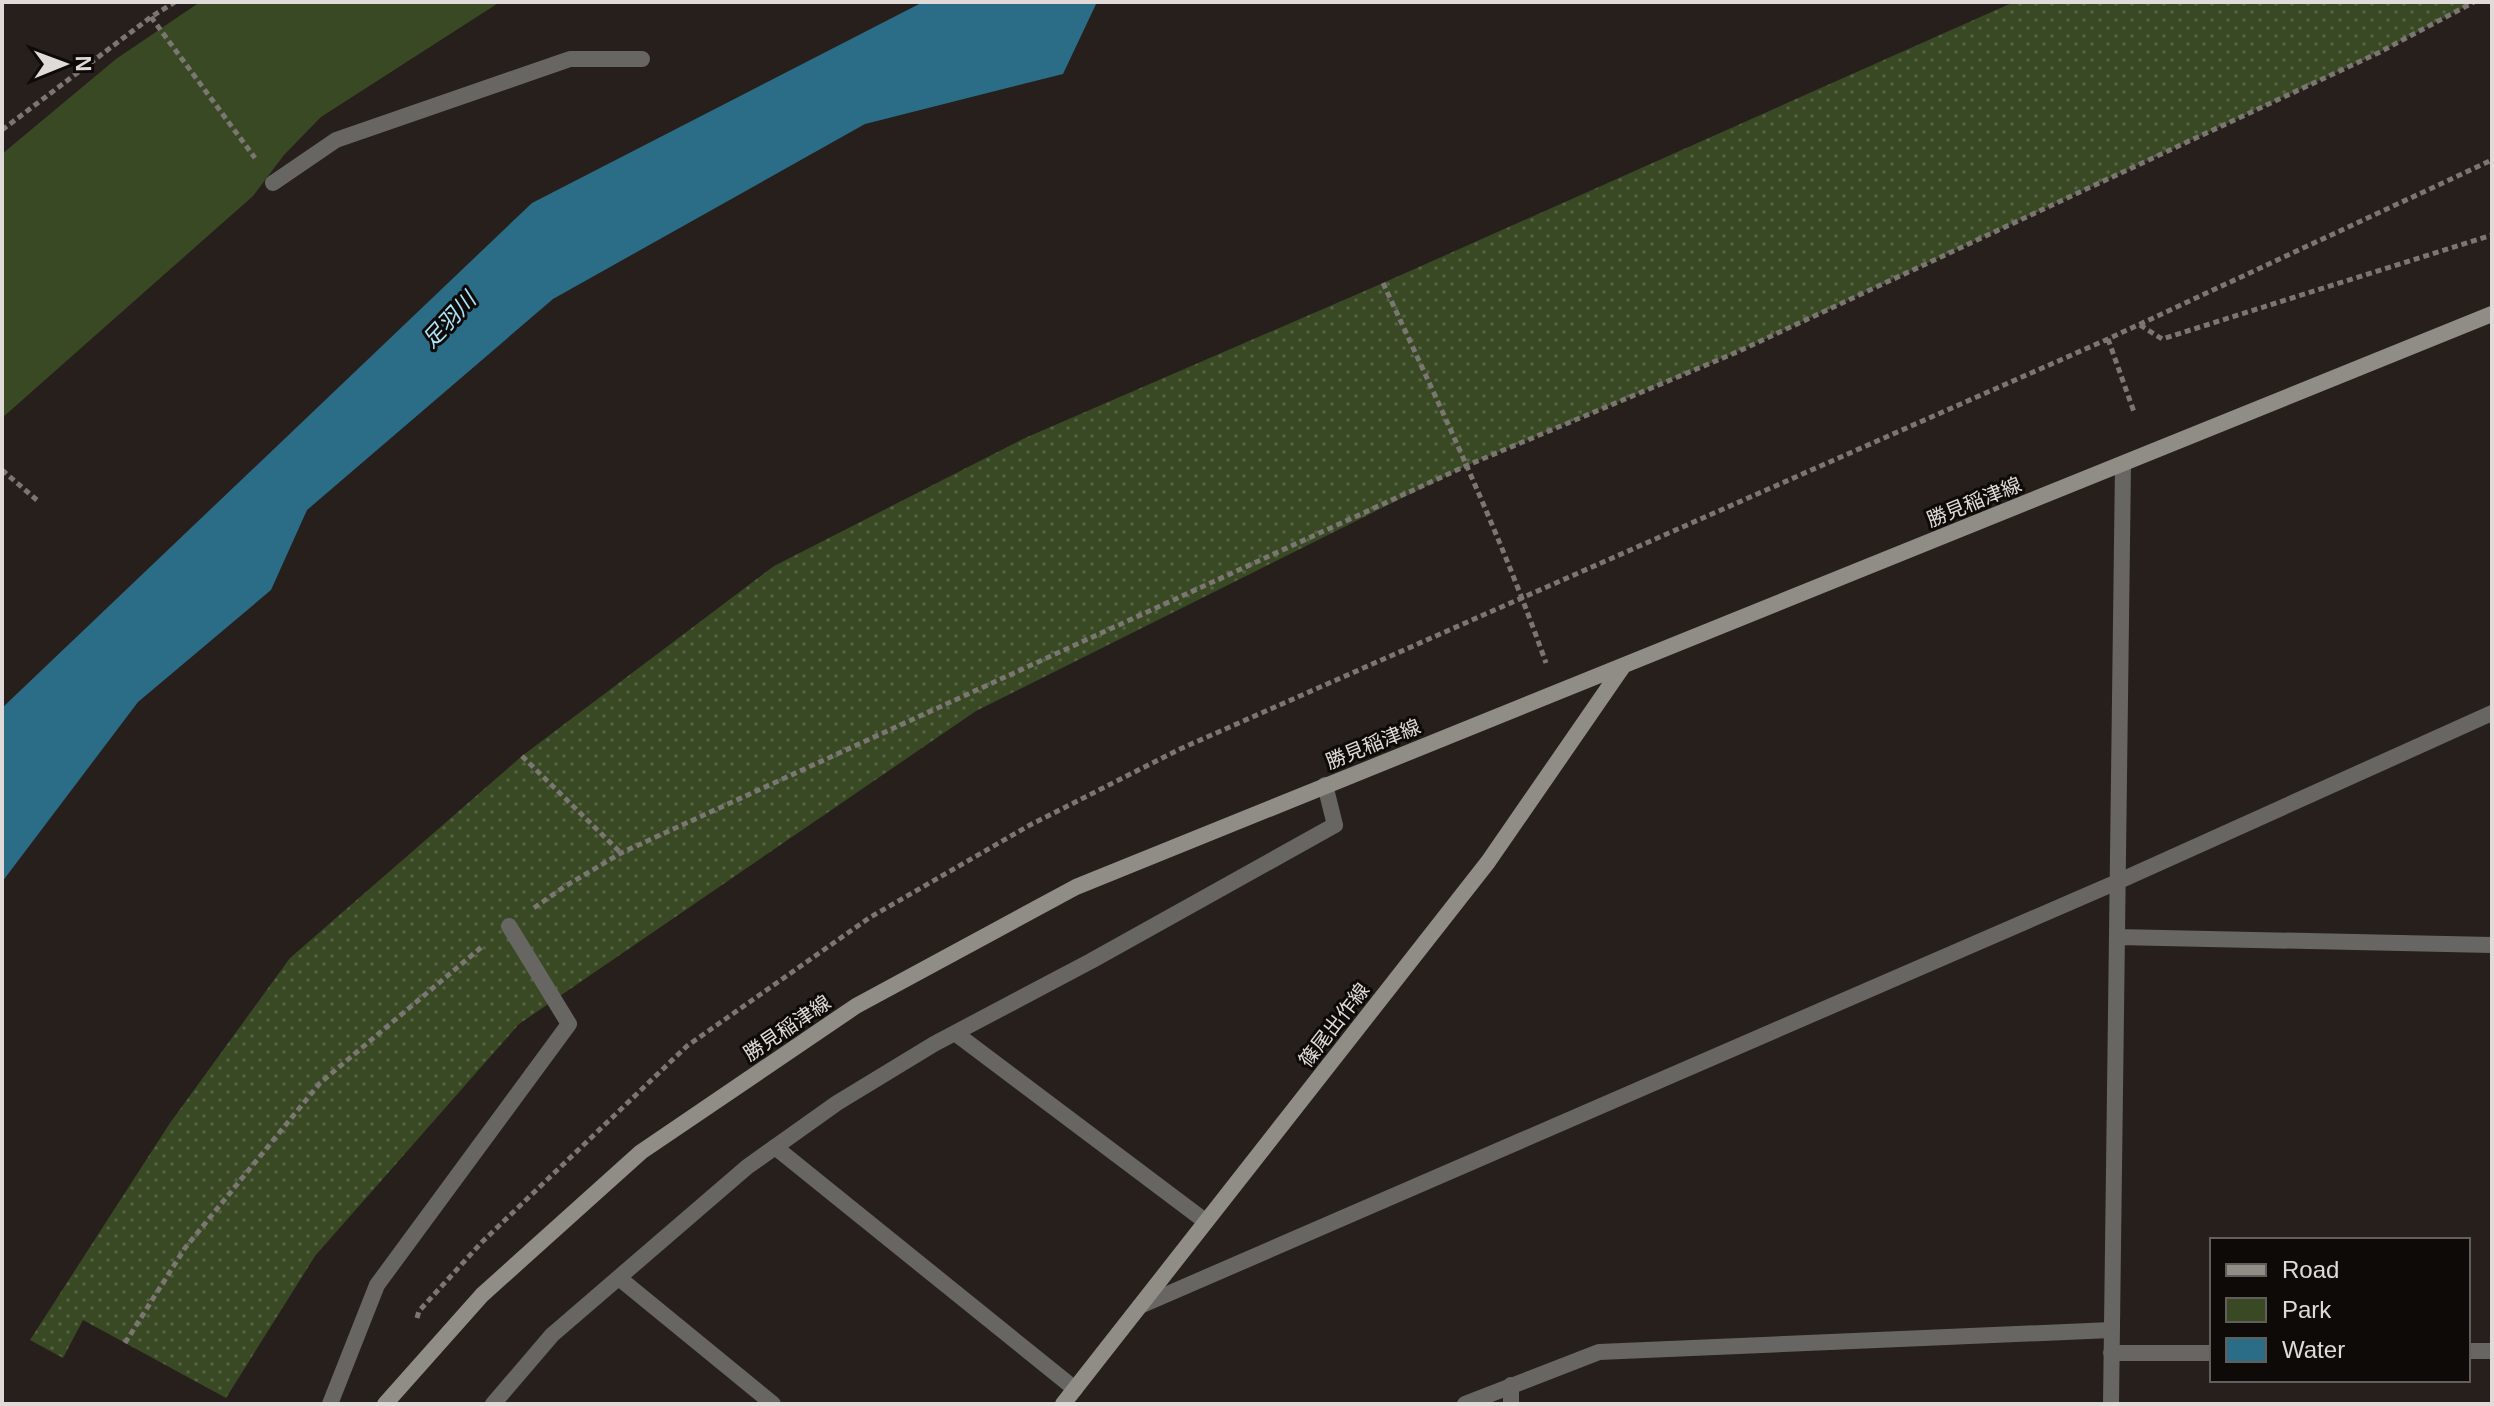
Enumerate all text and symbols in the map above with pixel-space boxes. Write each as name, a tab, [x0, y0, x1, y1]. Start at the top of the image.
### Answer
north arrow	[24, 24, 104, 104]
text: N	[71, 55, 96, 72]
water label: 足羽川	[417, 286, 482, 353]
street label: 勝見稲津線	[1924, 473, 2024, 531]
street label: 勝見稲津線	[1323, 715, 1423, 773]
street label: 篠尾出作線	[1295, 979, 1373, 1071]
street label: 勝見稲津線	[739, 991, 835, 1065]
legend	[2210, 1238, 2470, 1382]
text: Road	[2282, 1256, 2339, 1283]
text: Park	[2282, 1296, 2332, 1323]
text: Water	[2282, 1336, 2345, 1363]

